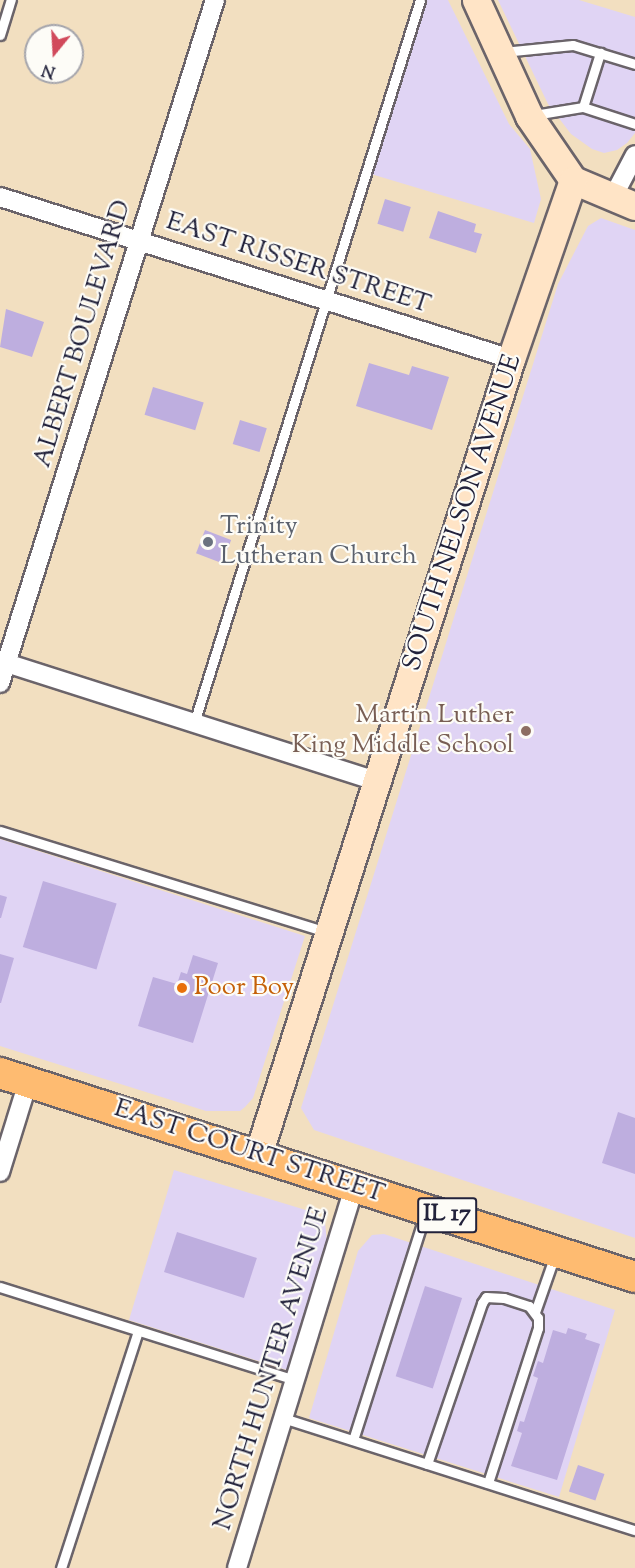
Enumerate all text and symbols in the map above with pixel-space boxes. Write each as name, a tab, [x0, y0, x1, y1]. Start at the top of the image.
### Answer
north arrow	[24, 24, 84, 84]
text: N	[39, 57, 59, 83]
street label: ALBERT BOULEVARD	[27, 197, 139, 471]
street label: EAST RISSER STREET	[162, 207, 434, 321]
street label: SOUTH NELSON AVENUE	[397, 351, 529, 675]
place label: Trinity Lutheran Church	[220, 511, 417, 572]
marker: Trinity Lutheran Church	[201, 535, 215, 549]
place label: Martin Luther King Middle School	[292, 700, 514, 762]
marker: Martin Luther King Middle School	[519, 724, 533, 738]
place label: Poor Boy	[194, 972, 294, 1004]
marker: Poor Boy	[175, 981, 189, 995]
street label: EAST COURT STREET	[110, 1094, 388, 1210]
road number: IL 17	[417, 1194, 477, 1236]
street label: NORTH HUNTER AVENUE	[208, 1204, 336, 1534]

